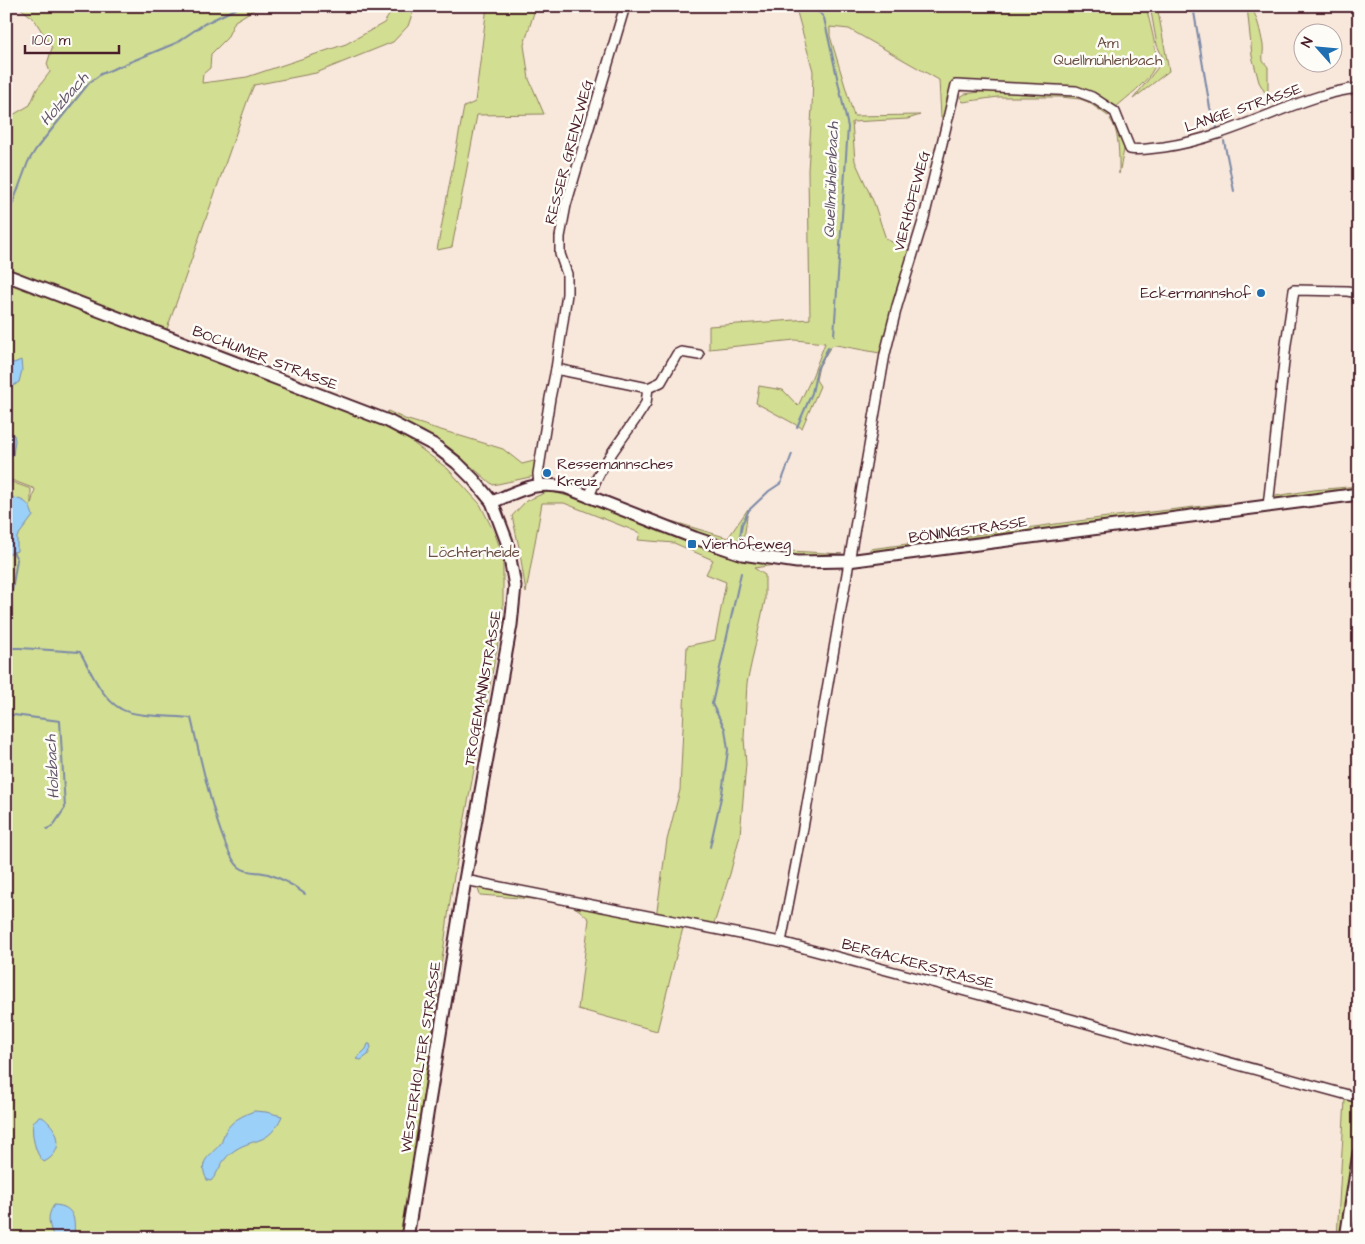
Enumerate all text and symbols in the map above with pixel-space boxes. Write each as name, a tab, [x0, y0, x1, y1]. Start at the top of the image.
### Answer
scale bar	[25, 22, 119, 54]
north arrow	[1292, 22, 1342, 72]
text: 100 m	[32, 30, 71, 51]
park label: Am Quellmühlenbach	[1054, 33, 1163, 71]
text: N	[1296, 34, 1318, 51]
water label: Holzbach	[35, 67, 94, 130]
street label: RESSER GRENZWEG	[540, 77, 599, 227]
street label: LANGE STRASSE	[1182, 78, 1304, 138]
water label: Quellmühlenbach	[818, 121, 844, 238]
street label: VIERHÖFEWEG	[889, 148, 936, 253]
place label: Eckermannshof	[1140, 283, 1251, 304]
marker: Eckermannshof	[1255, 287, 1267, 299]
street label: BOCHUMER STRASSE	[189, 321, 341, 395]
place label: Ressemannsches Kreuz	[557, 454, 674, 492]
marker: Ressemannsches Kreuz	[541, 467, 553, 479]
street label: BÖNINGSTRASSE	[907, 511, 1029, 549]
place label: Vierhöfeweg	[702, 534, 791, 556]
marker: Vierhöfeweg	[686, 538, 698, 550]
park label: Löchterheide	[428, 542, 520, 563]
street label: TROGEMANNSTRASSE	[459, 608, 507, 767]
water label: Holzbach	[39, 733, 65, 800]
street label: BERGACKERSTRASSE	[839, 934, 997, 994]
street label: WESTERHOLTER STRASSE	[396, 960, 447, 1154]

